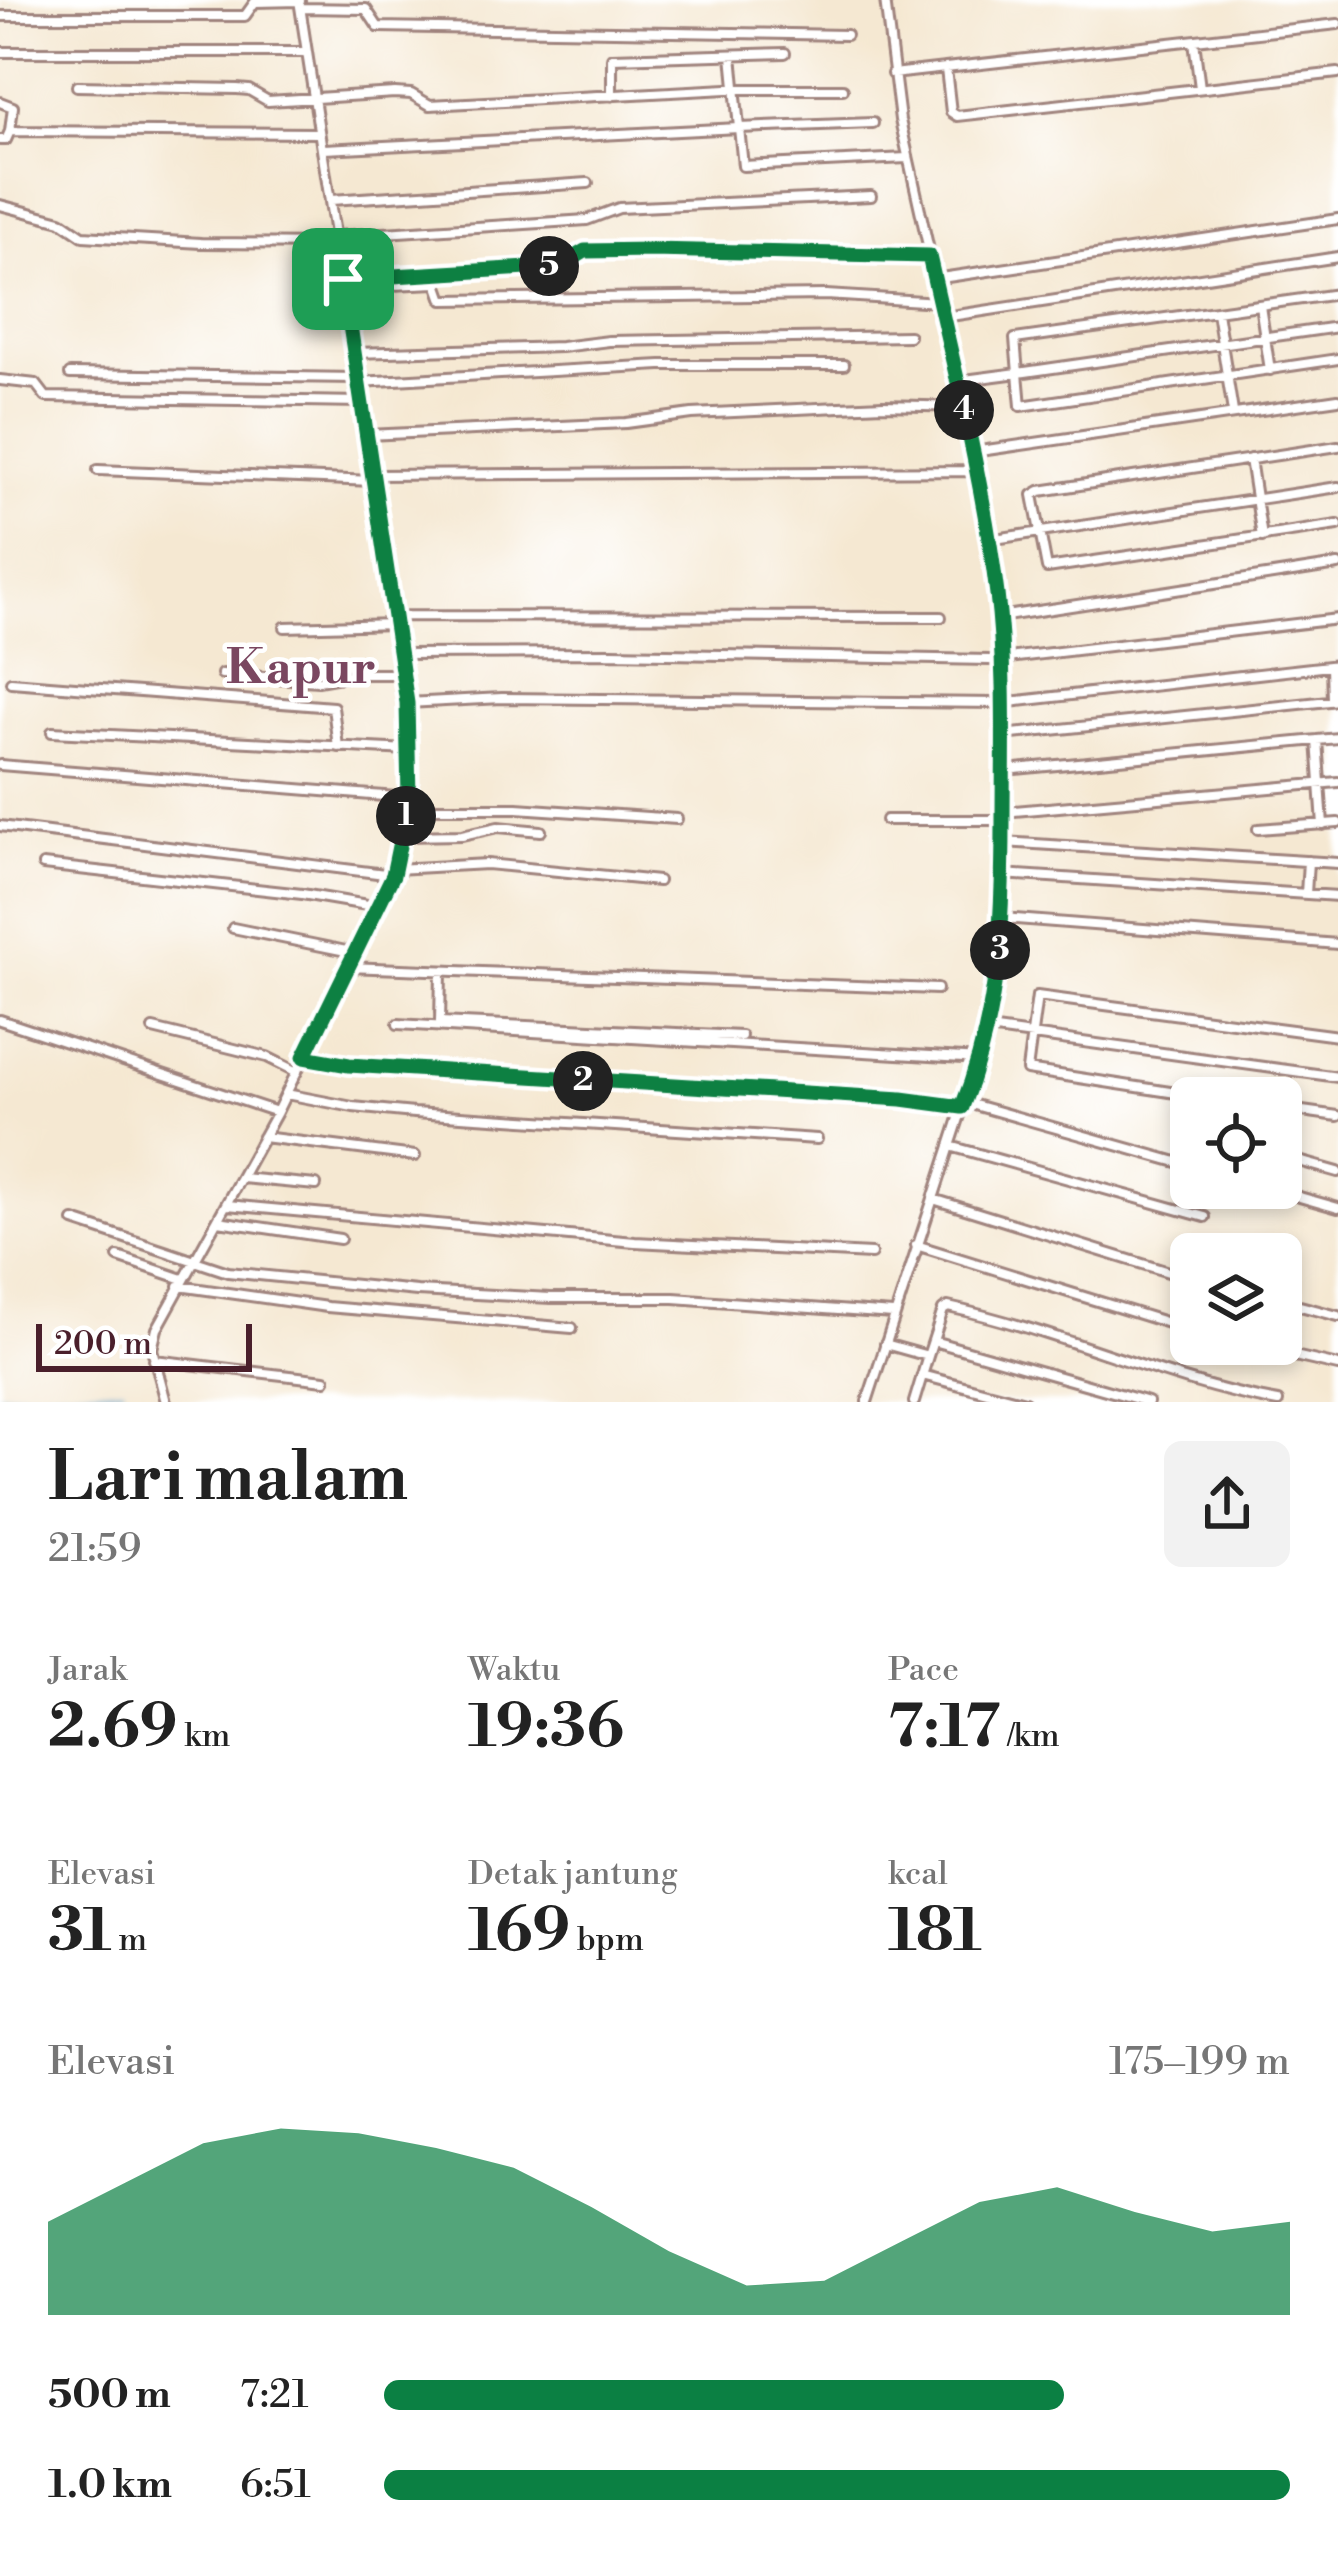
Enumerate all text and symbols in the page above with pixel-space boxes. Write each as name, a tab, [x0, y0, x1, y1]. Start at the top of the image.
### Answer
pin	[292, 228, 394, 330]
pin: 5	[519, 236, 579, 296]
text: 5	[539, 245, 559, 286]
icon: arrive	[310, 246, 376, 312]
pin: 4	[934, 380, 994, 440]
text: 4	[953, 389, 975, 430]
district label: Kapur	[226, 639, 376, 699]
pin: 1	[376, 786, 436, 846]
text: 1	[398, 795, 414, 836]
pin: 3	[970, 920, 1030, 980]
text: 3	[990, 929, 1010, 970]
pin: 2	[553, 1051, 613, 1111]
text: 2	[573, 1060, 593, 1101]
map controls	[1170, 1077, 1302, 1365]
button: locate	[1170, 1077, 1302, 1209]
button: layers	[1170, 1233, 1302, 1365]
scale bar	[36, 1318, 252, 1371]
text: 200 m	[54, 1324, 152, 1365]
text: Lari malam	[48, 1438, 408, 1521]
button: share	[1164, 1441, 1290, 1567]
text: 21:59	[48, 1525, 141, 1574]
text: Jarak	[48, 1650, 127, 1691]
text: Waktu	[468, 1650, 560, 1691]
text: Pace	[888, 1650, 959, 1691]
text: 2.69	[48, 1691, 178, 1766]
text: 19:36	[468, 1691, 624, 1766]
text: 7:17	[888, 1691, 1000, 1766]
text: km	[178, 1716, 230, 1757]
text: /km	[1000, 1716, 1060, 1757]
text: Elevasi	[48, 1854, 155, 1895]
text: Detak jantung	[468, 1854, 678, 1895]
text: kcal	[888, 1854, 948, 1895]
text: 31	[48, 1895, 111, 1970]
text: 169	[468, 1895, 570, 1970]
text: 181	[888, 1895, 982, 1970]
text: m	[111, 1920, 147, 1961]
text: bpm	[570, 1920, 644, 1961]
text: Elevasi	[48, 2038, 175, 2087]
text: 175–199 m	[1109, 2038, 1290, 2087]
text: 500 m	[48, 2371, 171, 2420]
text: 7:21	[240, 2371, 308, 2420]
text: 1.0 km	[48, 2461, 172, 2510]
text: 6:51	[240, 2461, 311, 2510]

